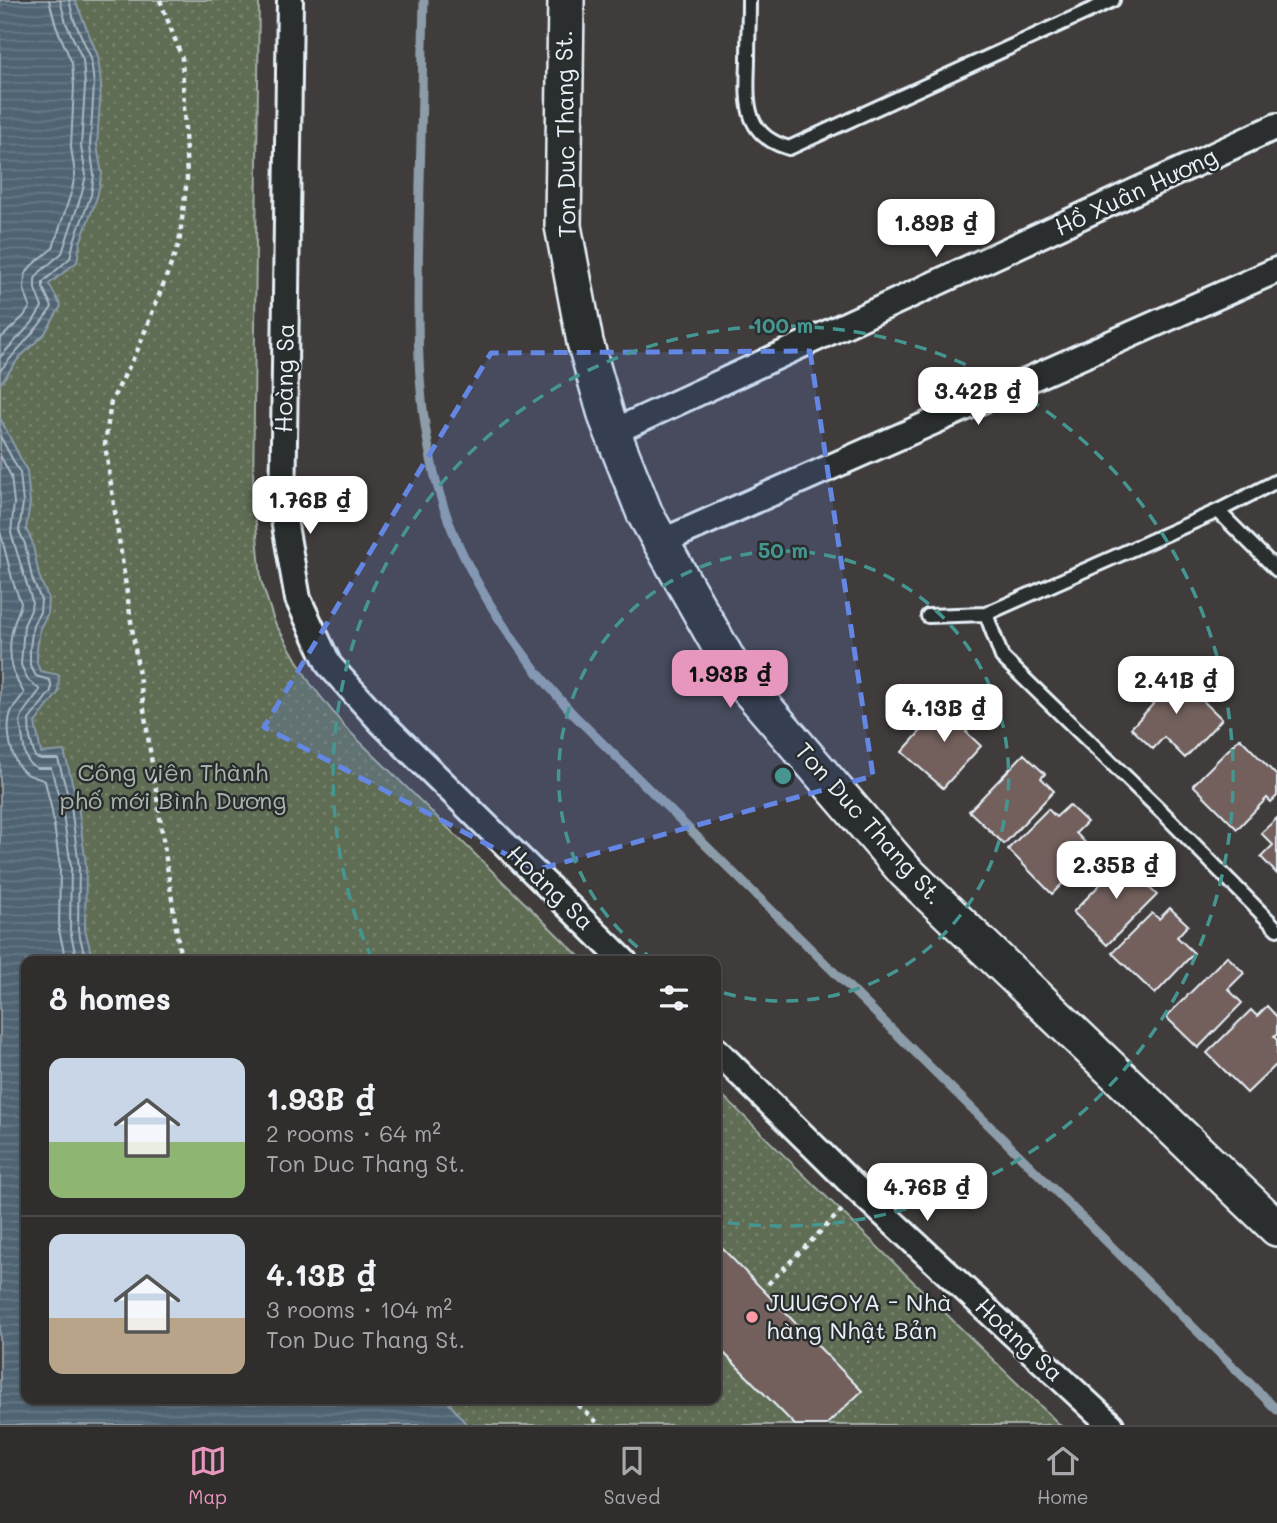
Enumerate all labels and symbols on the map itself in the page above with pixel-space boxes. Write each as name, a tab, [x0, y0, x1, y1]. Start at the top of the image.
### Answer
street label: Ton Duc Thang St.	[547, 30, 582, 238]
street label: Hồ Xuân Hương	[1049, 139, 1222, 242]
pin: 1.89B ₫	[871, 200, 1001, 259]
text: 100 m	[753, 311, 813, 338]
street label: Hoàng Sa	[267, 323, 300, 433]
pin: 3.42B ₫	[913, 368, 1043, 427]
pin: 1.76B ₫	[245, 476, 375, 536]
text: 50 m	[758, 536, 808, 563]
pin: 1.93B ₫	[665, 650, 795, 710]
pin: 2.41B ₫	[1111, 656, 1241, 716]
pin: 4.13B ₫	[879, 684, 1009, 744]
street label: Ton Duc Thang St.	[789, 735, 951, 911]
park label: Công viên Thành phố mới Bình Dương	[60, 756, 286, 815]
centre of rings	[771, 764, 795, 788]
street label: Hoàng Sa	[501, 838, 601, 936]
pin: 2.35B ₫	[1051, 842, 1181, 901]
pin: 4.76B ₫	[862, 1164, 992, 1223]
place label: JUUGOYA - Nhà hàng Nhật Bản	[766, 1286, 952, 1345]
street label: Hoàng Sa	[969, 1290, 1071, 1388]
marker: JUUGOYA - Nhà hàng Nhật Bản	[744, 1309, 760, 1325]

